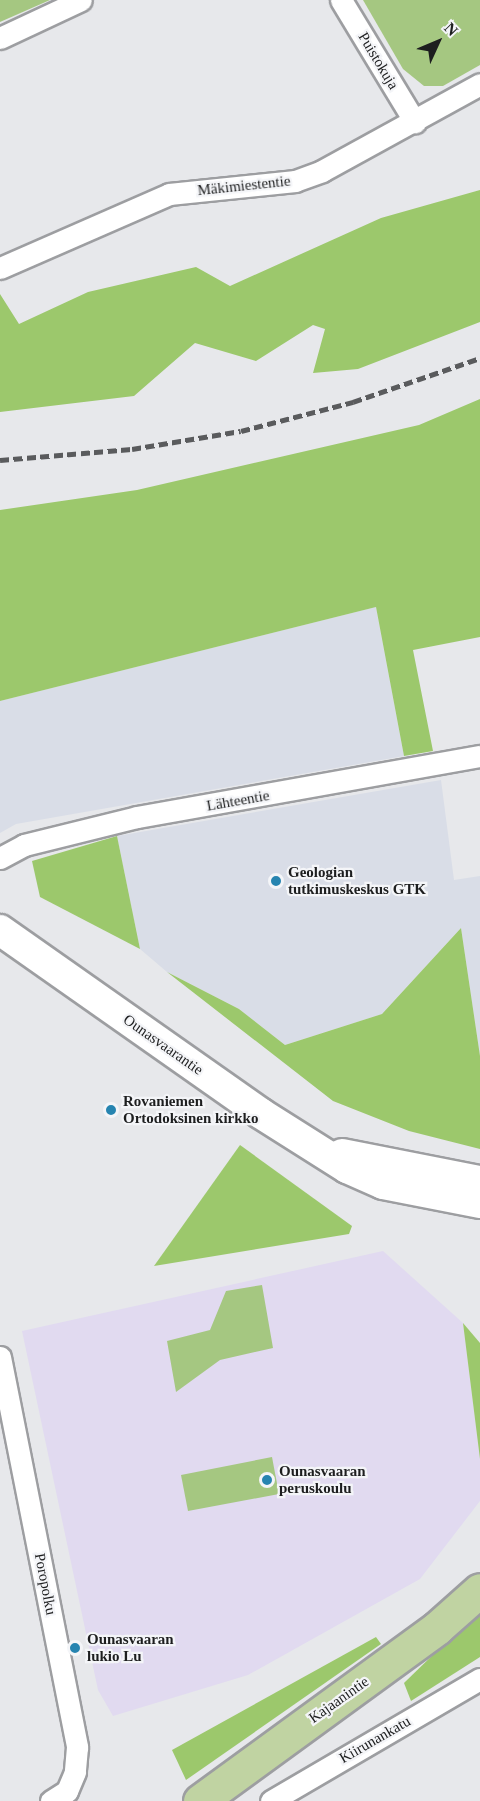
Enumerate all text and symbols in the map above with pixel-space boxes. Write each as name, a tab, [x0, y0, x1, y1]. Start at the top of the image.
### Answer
north arrow	[408, 12, 468, 72]
text: N	[441, 19, 461, 39]
street label: Puistokuja	[354, 29, 402, 93]
street label: Mäkimiestentie	[197, 172, 291, 200]
street label: Lähteentie	[205, 787, 271, 815]
place label: Geologian tutkimuskeskus GTK	[288, 863, 426, 898]
marker: Geologian tutkimuskeskus GTK	[269, 874, 283, 888]
street label: Ounasvaarantie	[120, 1011, 206, 1079]
place label: Rovaniemen Ortodoksinen kirkko	[123, 1092, 258, 1127]
marker: Rovaniemen Ortodoksinen kirkko	[104, 1103, 118, 1117]
place label: Ounasvaaran peruskoulu	[279, 1462, 366, 1497]
marker: Ounasvaaran peruskoulu	[260, 1473, 274, 1487]
street label: Poropolku	[30, 1552, 60, 1616]
place label: Ounasvaaran lukio Lu	[87, 1630, 174, 1665]
marker: Ounasvaaran lukio Lu	[68, 1641, 82, 1655]
street label: Kajaanintie	[306, 1673, 372, 1727]
street label: Kiirunankatu	[336, 1712, 414, 1768]

